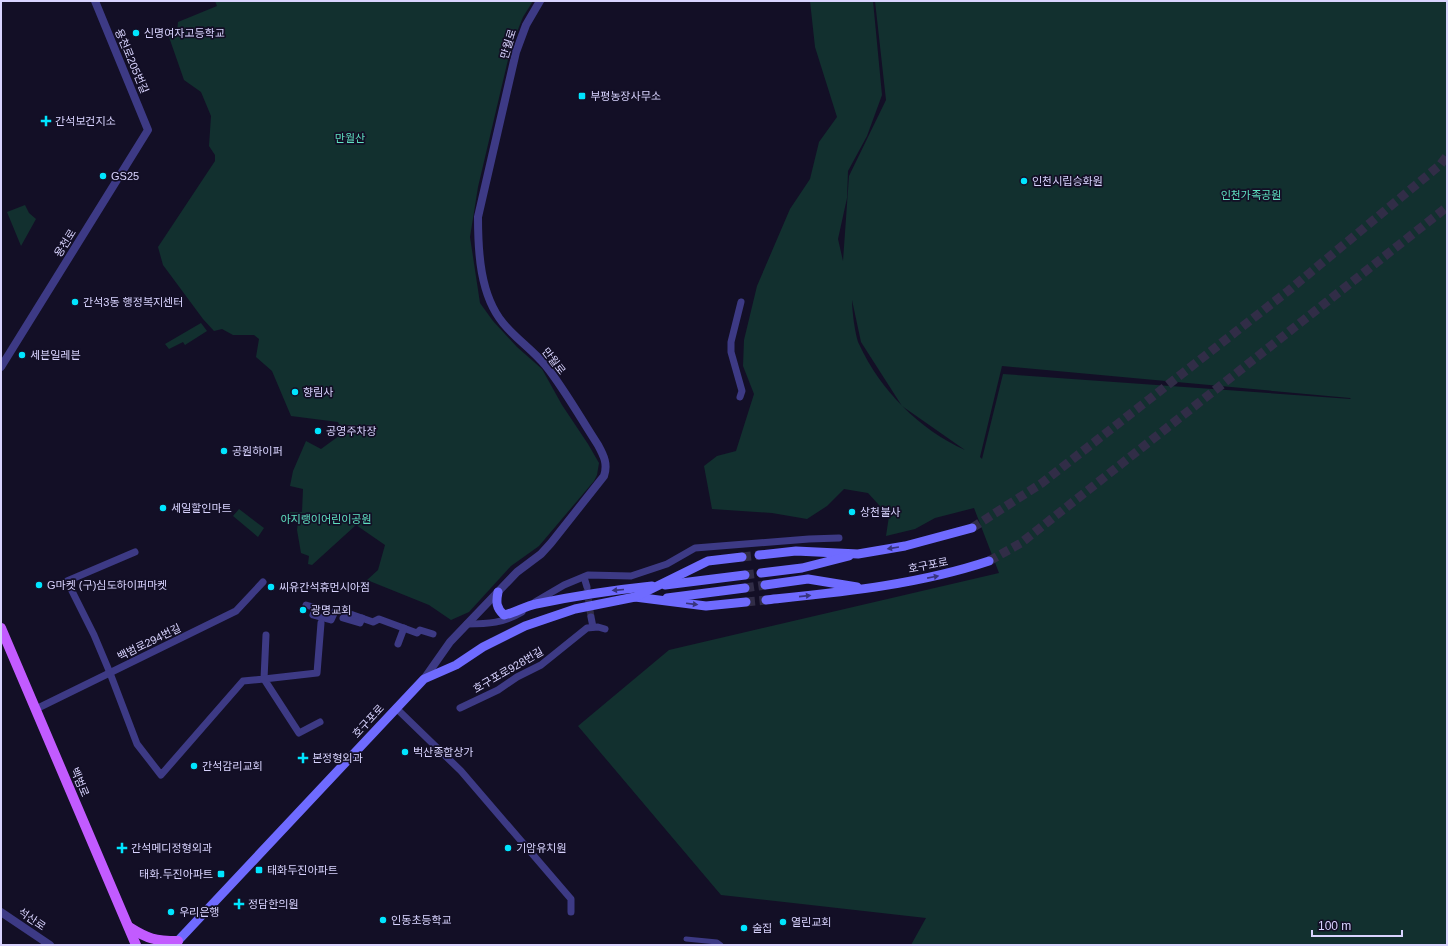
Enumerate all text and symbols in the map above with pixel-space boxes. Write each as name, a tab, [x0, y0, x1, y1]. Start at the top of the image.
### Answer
street label: 용천로205번길	[113, 27, 151, 95]
place label: 신명여자고등학교	[144, 27, 225, 39]
marker: 신명여자고등학교	[131, 28, 141, 38]
street label: 만월로	[498, 28, 518, 60]
place label: 부평농장사무소	[590, 90, 661, 102]
marker: 부평농장사무소	[577, 91, 587, 101]
marker: 간석보건지소	[40, 115, 52, 127]
place label: 간석보건지소	[55, 115, 116, 127]
park label: 만월산	[335, 132, 365, 144]
place label: GS25	[111, 170, 139, 182]
marker: GS25	[98, 171, 108, 181]
place label: 인천시립승화원	[1032, 175, 1103, 187]
marker: 인천시립승화원	[1019, 176, 1029, 186]
park label: 인천가족공원	[1221, 189, 1281, 201]
street label: 용천로	[52, 227, 78, 259]
place label: 간석3동 행정복지센터	[83, 296, 183, 308]
marker: 간석3동 행정복지센터	[70, 297, 80, 307]
street label: 만월로	[540, 345, 568, 377]
place label: 세븐일레븐	[30, 349, 81, 361]
marker: 세븐일레븐	[17, 350, 27, 360]
place label: 향림사	[303, 386, 333, 398]
marker: 향림사	[290, 387, 300, 397]
place label: 공영주차장	[326, 425, 377, 437]
marker: 공영주차장	[313, 426, 323, 436]
place label: 공원하이퍼	[232, 445, 283, 457]
marker: 공원하이퍼	[219, 446, 229, 456]
place label: 세일할인마트	[171, 502, 232, 514]
marker: 세일할인마트	[158, 503, 168, 513]
place label: 상천불사	[860, 506, 900, 518]
marker: 상천불사	[847, 507, 857, 517]
park label: 아지랭이어린이공원	[280, 513, 372, 525]
one-way arrow	[887, 545, 899, 551]
street label: 호구포로	[907, 555, 949, 575]
one-way arrow	[927, 573, 939, 579]
place label: G마켓 (구)심도하이퍼마켓	[47, 579, 167, 591]
marker: G마켓 (구)심도하이퍼마켓	[34, 580, 44, 590]
place label: 씨유간석휴먼시아점	[279, 581, 370, 593]
marker: 씨유간석휴먼시아점	[266, 582, 276, 592]
one-way arrow	[612, 586, 624, 593]
one-way arrow	[799, 593, 811, 599]
one-way arrow	[686, 601, 698, 608]
place label: 광명교회	[311, 604, 351, 616]
marker: 광명교회	[298, 605, 308, 615]
street label: 백범로294번길	[115, 621, 183, 663]
street label: 호구포로928번길	[471, 645, 545, 695]
street label: 호구포로	[350, 702, 386, 740]
place label: 벅산종합상가	[413, 746, 474, 758]
marker: 벅산종합상가	[400, 747, 410, 757]
marker: 본정형외과	[297, 752, 309, 764]
place label: 본정형외과	[312, 752, 363, 764]
place label: 간석감리교회	[202, 760, 263, 772]
marker: 간석감리교회	[189, 761, 199, 771]
street label: 백범로	[69, 766, 91, 798]
marker: 간석메디정형외과	[116, 842, 128, 854]
place label: 간석메디정형외과	[131, 842, 212, 854]
place label: 기암유치원	[516, 842, 567, 854]
marker: 기암유치원	[503, 843, 513, 853]
place label: 태화두진아파트	[267, 864, 338, 876]
marker: 태화두진아파트	[254, 865, 264, 875]
place label: 태화.두진아파트	[139, 868, 213, 880]
marker: 태화.두진아파트	[216, 869, 226, 879]
marker: 정담한의원	[233, 898, 245, 910]
place label: 정담한의원	[248, 898, 299, 910]
street label: 석산로	[16, 906, 48, 932]
place label: 우리은행	[179, 906, 219, 918]
marker: 우리은행	[166, 907, 176, 917]
scale bar	[1312, 912, 1402, 938]
place label: 인동초등학교	[391, 914, 452, 926]
marker: 인동초등학교	[378, 915, 388, 925]
place label: 열린교회	[791, 916, 831, 928]
marker: 열린교회	[778, 917, 788, 927]
text: 100 m	[1318, 919, 1351, 933]
place label: 술집	[752, 922, 772, 934]
marker: 술집	[739, 923, 749, 933]

